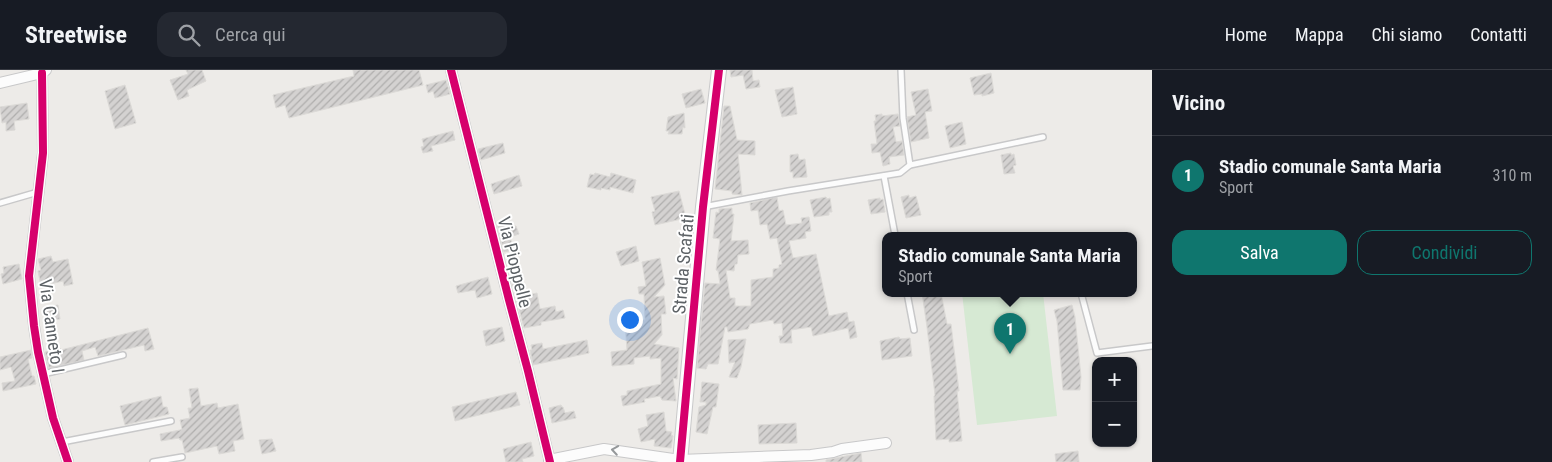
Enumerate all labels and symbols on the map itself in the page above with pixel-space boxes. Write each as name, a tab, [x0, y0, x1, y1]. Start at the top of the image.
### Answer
street label: Strada Scafati	[668, 213, 698, 315]
street label: Via Pioppelle	[494, 214, 536, 310]
street label: Via Canneto I	[35, 278, 69, 374]
your location	[617, 307, 643, 333]
pin: 1	[994, 313, 1026, 354]
one-way arrow	[610, 446, 619, 456]

